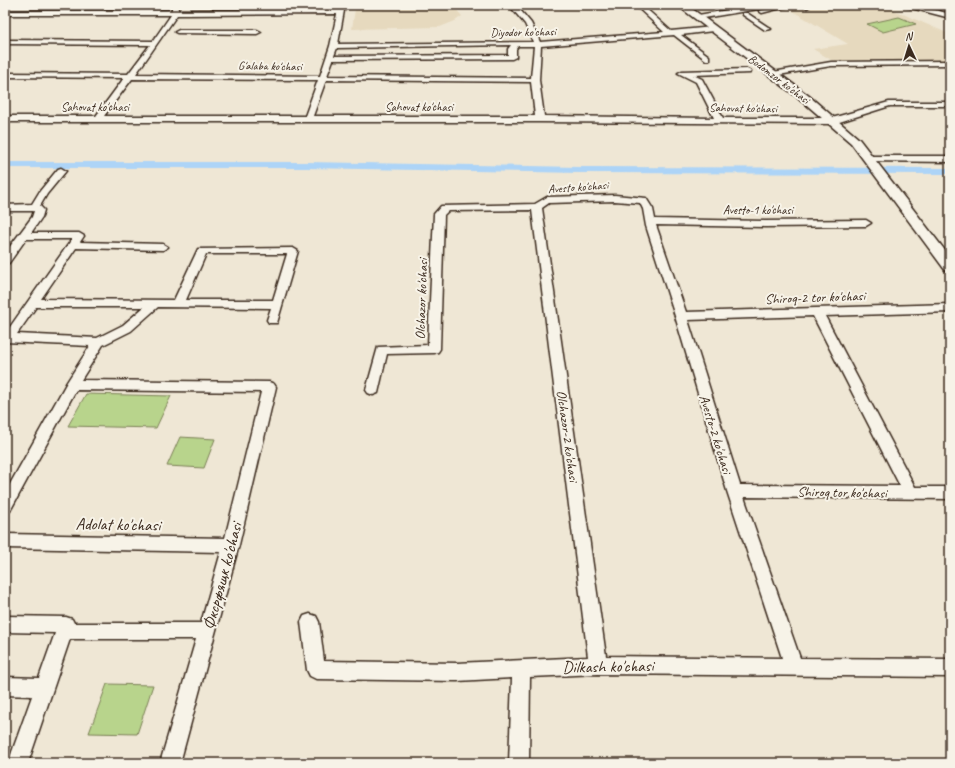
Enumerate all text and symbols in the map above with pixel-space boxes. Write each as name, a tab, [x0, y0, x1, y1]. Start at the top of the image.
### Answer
street label: Diyodor ko'chasi	[490, 23, 558, 41]
north arrow	[889, 26, 929, 66]
text: N	[904, 29, 914, 43]
street label: Bodomzor ko'chasi	[745, 51, 814, 109]
street label: G'alaba ko'chasi	[238, 57, 304, 75]
street label: Sahovat ko'chasi	[61, 99, 131, 115]
street label: Sahovat ko'chasi	[385, 99, 455, 115]
street label: Sahovat ko'chasi	[709, 99, 779, 117]
street label: Avesto ko'chasi	[547, 177, 610, 197]
street label: Avesto-1 ko'chasi	[723, 202, 795, 218]
street label: Olchazor ko'chasi	[412, 256, 431, 340]
street label: Shiroq-2 tor ko'chasi	[765, 287, 868, 308]
street label: Olchazor-2 ko'chasi	[553, 389, 583, 485]
street label: Avesto-2 ko'chasi	[695, 393, 736, 478]
street label: Shiroq tor ko'chasi	[797, 483, 889, 502]
street label: Adolat ko'chasi	[75, 513, 162, 536]
street label: Фксрфящк ko'chasi	[198, 518, 247, 632]
street label: Dilkash ko'chasi	[562, 655, 656, 678]

